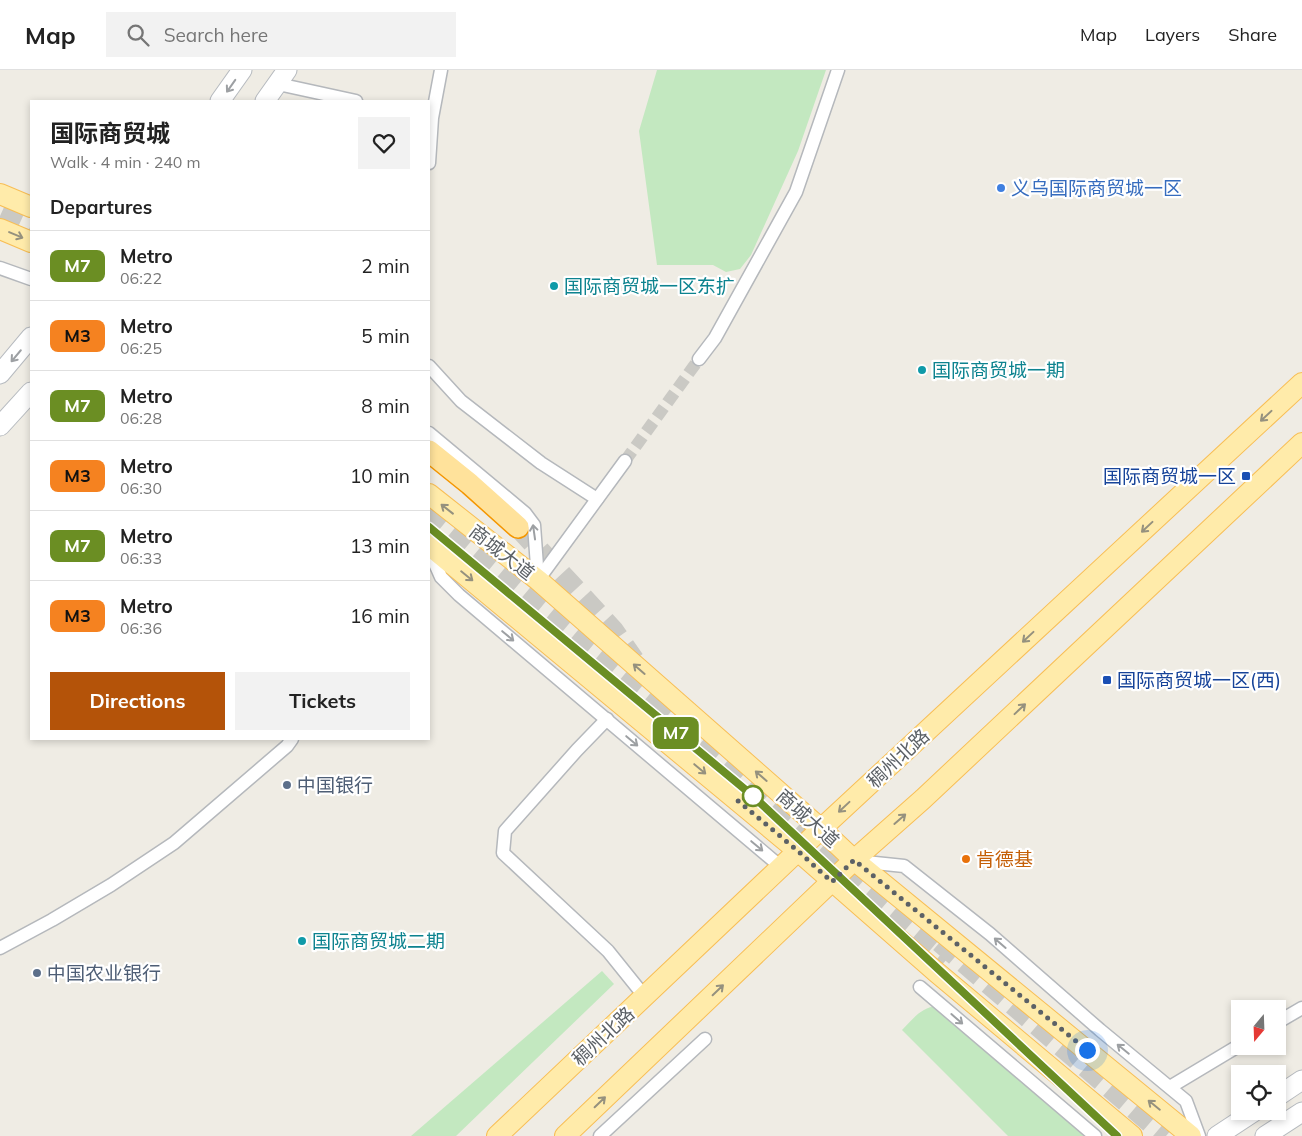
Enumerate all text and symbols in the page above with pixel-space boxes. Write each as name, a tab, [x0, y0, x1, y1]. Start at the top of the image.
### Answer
search box	[106, 12, 456, 57]
text: Map	[25, 20, 76, 50]
icon: search	[124, 21, 152, 49]
text: Search here	[164, 23, 268, 47]
text: Map	[1080, 23, 1117, 46]
text: Layers	[1145, 23, 1200, 46]
text: Share	[1228, 23, 1277, 46]
one-way arrow	[226, 78, 236, 92]
button: heart	[358, 117, 410, 169]
text: 国际商贸城	[50, 118, 170, 148]
text: Walk · 4 min · 240 m	[50, 152, 201, 172]
place label: 义乌国际商贸城一区	[1011, 176, 1182, 200]
marker: 义乌国际商贸城一区	[995, 182, 1007, 194]
text: Departures	[50, 195, 152, 219]
one-way arrow	[8, 231, 23, 240]
text: Metro	[120, 244, 173, 268]
text: M7	[64, 254, 91, 277]
text: 2 min	[361, 254, 410, 278]
text: 06:22	[120, 268, 162, 288]
place label: 国际商贸城一区东扩	[564, 274, 735, 298]
marker: 国际商贸城一区东扩	[548, 280, 560, 292]
text: Metro	[120, 314, 173, 338]
text: M3	[64, 324, 91, 347]
text: 5 min	[361, 324, 410, 348]
text: 06:25	[120, 338, 162, 358]
one-way arrow	[10, 349, 21, 362]
place label: 国际商贸城一期	[932, 358, 1065, 382]
marker: 国际商贸城一期	[916, 364, 928, 376]
text: Metro	[120, 384, 173, 408]
text: M7	[64, 394, 91, 417]
text: 8 min	[361, 394, 410, 418]
text: 06:28	[120, 408, 162, 428]
one-way arrow	[1260, 410, 1273, 422]
text: Metro	[120, 454, 173, 478]
text: M3	[64, 464, 91, 487]
text: 10 min	[350, 464, 410, 488]
place label: 国际商贸城一区	[1103, 464, 1236, 488]
marker: 国际商贸城一区	[1240, 470, 1252, 482]
text: 06:30	[120, 478, 162, 498]
one-way arrow	[441, 503, 454, 514]
street label: 商城大道	[465, 519, 539, 585]
one-way arrow	[1141, 521, 1153, 533]
text: Metro	[120, 524, 173, 548]
one-way arrow	[528, 524, 538, 540]
text: M7	[64, 534, 91, 557]
text: 13 min	[350, 534, 410, 558]
text: 06:33	[120, 548, 162, 568]
one-way arrow	[460, 571, 473, 582]
text: Metro	[120, 594, 173, 618]
text: M3	[64, 604, 91, 627]
text: 16 min	[350, 604, 410, 628]
text: 06:36	[120, 618, 162, 638]
one-way arrow	[502, 630, 515, 642]
one-way arrow	[1021, 631, 1034, 643]
one-way arrow	[632, 663, 645, 675]
place label: 国际商贸城一区(西)	[1117, 668, 1281, 692]
button: Directions	[50, 672, 225, 730]
button: Tickets	[235, 672, 410, 730]
marker: 国际商贸城一区(西)	[1101, 674, 1113, 686]
one-way arrow	[1013, 703, 1026, 715]
line badge: M7	[654, 717, 698, 749]
text: M7	[663, 721, 689, 744]
street label: 稠州北路	[862, 723, 934, 793]
one-way arrow	[626, 735, 639, 747]
one-way arrow	[693, 763, 706, 775]
one-way arrow	[755, 771, 768, 782]
place label: 中国银行	[297, 773, 373, 797]
marker: 中国银行	[281, 779, 293, 791]
street label: 商城大道	[772, 784, 844, 852]
unlabelled marker	[742, 785, 764, 807]
one-way arrow	[838, 801, 851, 813]
one-way arrow	[894, 814, 907, 825]
one-way arrow	[750, 840, 763, 851]
place label: 肯德基	[976, 847, 1033, 871]
marker: 肯德基	[960, 853, 972, 865]
place label: 国际商贸城二期	[312, 929, 445, 953]
marker: 国际商贸城二期	[296, 935, 308, 947]
one-way arrow	[994, 937, 1007, 949]
place label: 中国农业银行	[47, 961, 161, 985]
marker: 中国农业银行	[31, 967, 43, 979]
one-way arrow	[712, 984, 724, 996]
north arrow	[1231, 1000, 1286, 1055]
map controls	[1231, 1000, 1286, 1120]
street label: 稠州北路	[567, 1001, 639, 1071]
one-way arrow	[951, 1013, 964, 1024]
your location	[1075, 1038, 1100, 1063]
one-way arrow	[1117, 1043, 1130, 1054]
button: locate	[1231, 1065, 1286, 1120]
one-way arrow	[594, 1096, 607, 1108]
one-way arrow	[1148, 1100, 1161, 1111]

